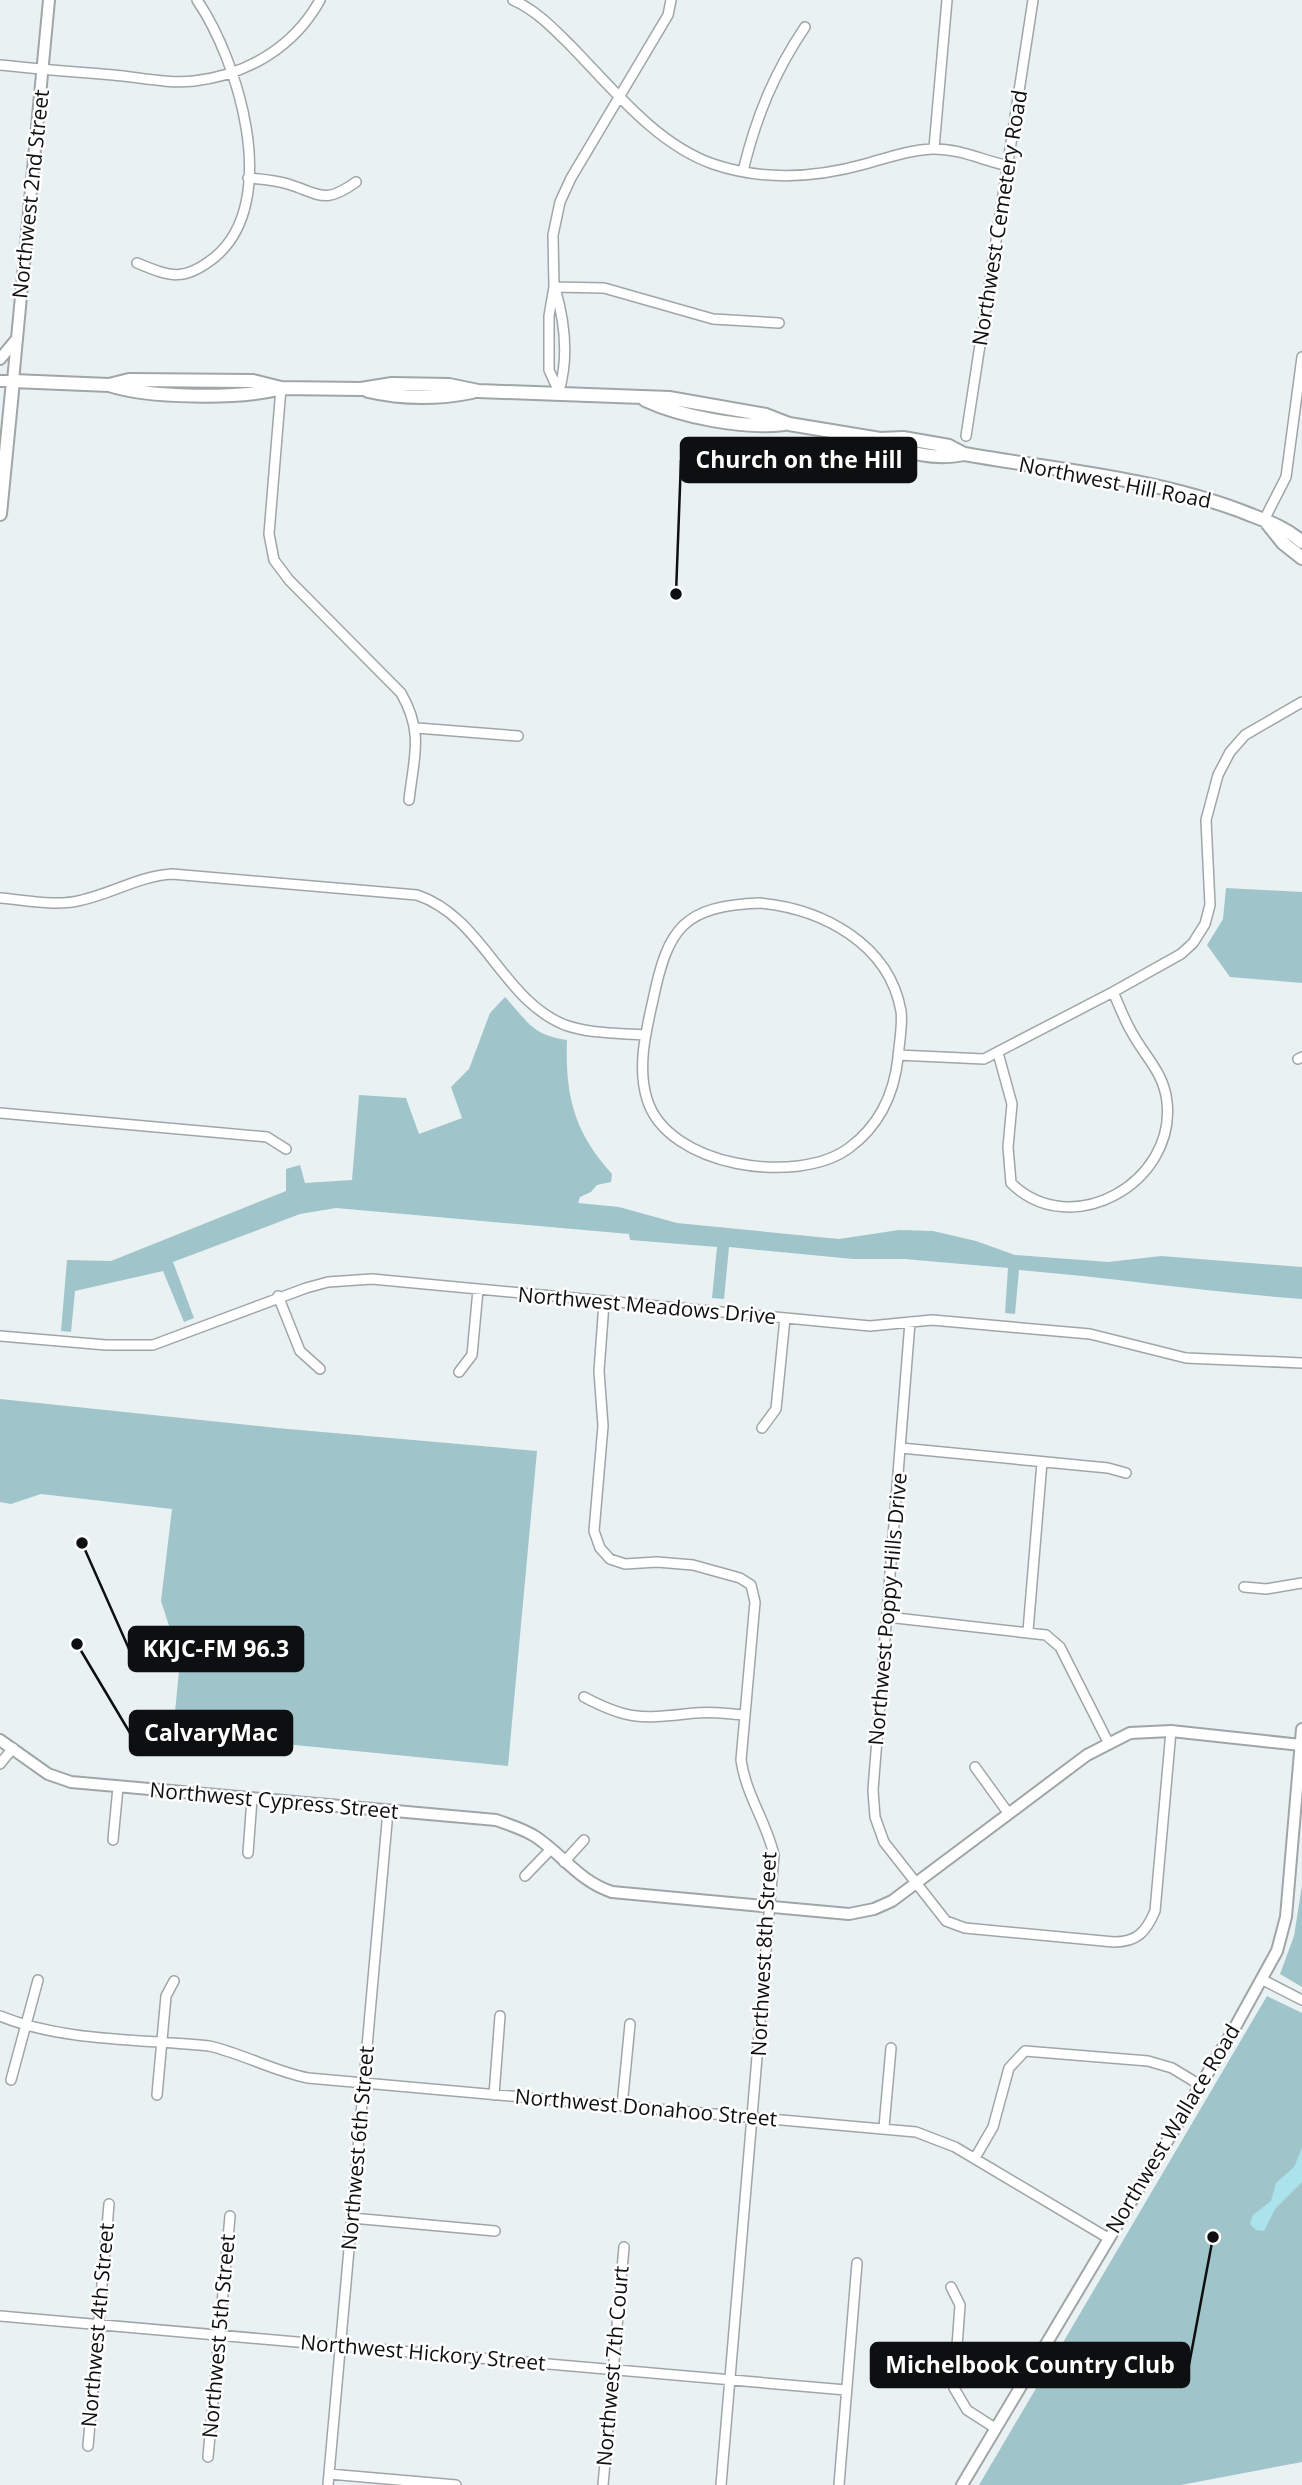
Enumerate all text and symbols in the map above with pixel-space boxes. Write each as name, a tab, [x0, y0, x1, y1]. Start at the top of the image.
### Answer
street label: Northwest 2nd Street	[5, 88, 55, 300]
street label: Northwest Cemetery Road	[965, 88, 1033, 348]
callout: Church on the Hill	[681, 438, 916, 482]
text: Church on the Hill	[696, 443, 902, 475]
street label: Northwest Hill Road	[1017, 450, 1214, 514]
street label: Northwest Meadows Drive	[517, 1280, 778, 1330]
street label: Northwest Poppy Hills Drive	[861, 1471, 913, 1746]
callout: KKJC-FM 96.3	[129, 1627, 303, 1671]
text: KKJC-FM 96.3	[143, 1632, 289, 1664]
callout: CalvaryMac	[130, 1711, 292, 1755]
text: CalvaryMac	[144, 1716, 278, 1748]
street label: Northwest Cypress Street	[149, 1775, 400, 1825]
street label: Northwest 8th Street	[744, 1851, 782, 2057]
street label: Northwest Wallace Road	[1099, 2019, 1246, 2238]
street label: Northwest 6th Street	[334, 2045, 380, 2251]
street label: Northwest Donahoo Street	[514, 2082, 778, 2132]
street label: Northwest 4th Street	[74, 2222, 120, 2428]
street label: Northwest 5th Street	[195, 2233, 241, 2439]
street label: Northwest 7th Court	[589, 2265, 635, 2467]
street label: Northwest Hickory Street	[299, 2327, 547, 2377]
callout: Michelbook Country Club	[871, 2343, 1189, 2387]
text: Michelbook Country Club	[885, 2348, 1175, 2380]

